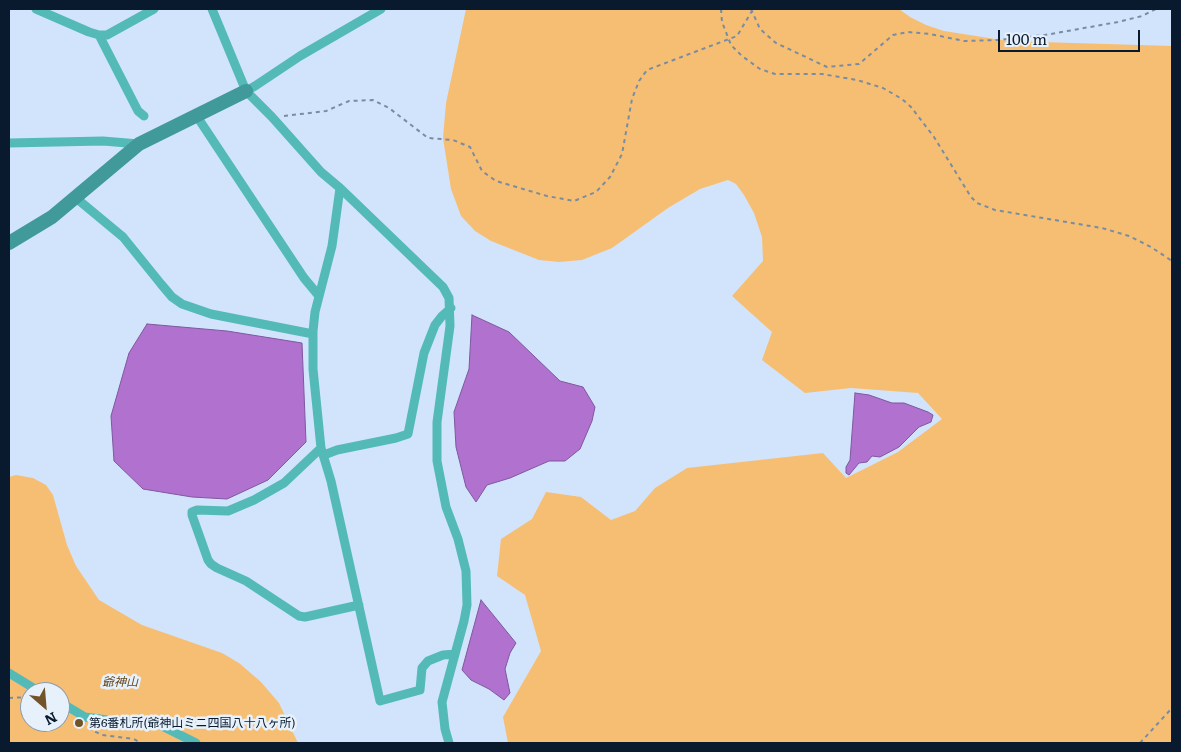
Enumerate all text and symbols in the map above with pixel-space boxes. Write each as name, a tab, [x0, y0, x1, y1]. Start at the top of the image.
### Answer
scale bar	[1001, 20, 1144, 52]
text: 100 m	[1006, 27, 1047, 50]
park label: 爺神山	[102, 675, 138, 689]
north arrow	[20, 682, 70, 732]
text: N	[42, 708, 61, 731]
place label: 第6番札所(爺神山ミニ四国八十八ヶ所)	[89, 716, 295, 730]
marker: 第6番札所(爺神山ミニ四国八十八ヶ所)	[73, 717, 85, 729]

